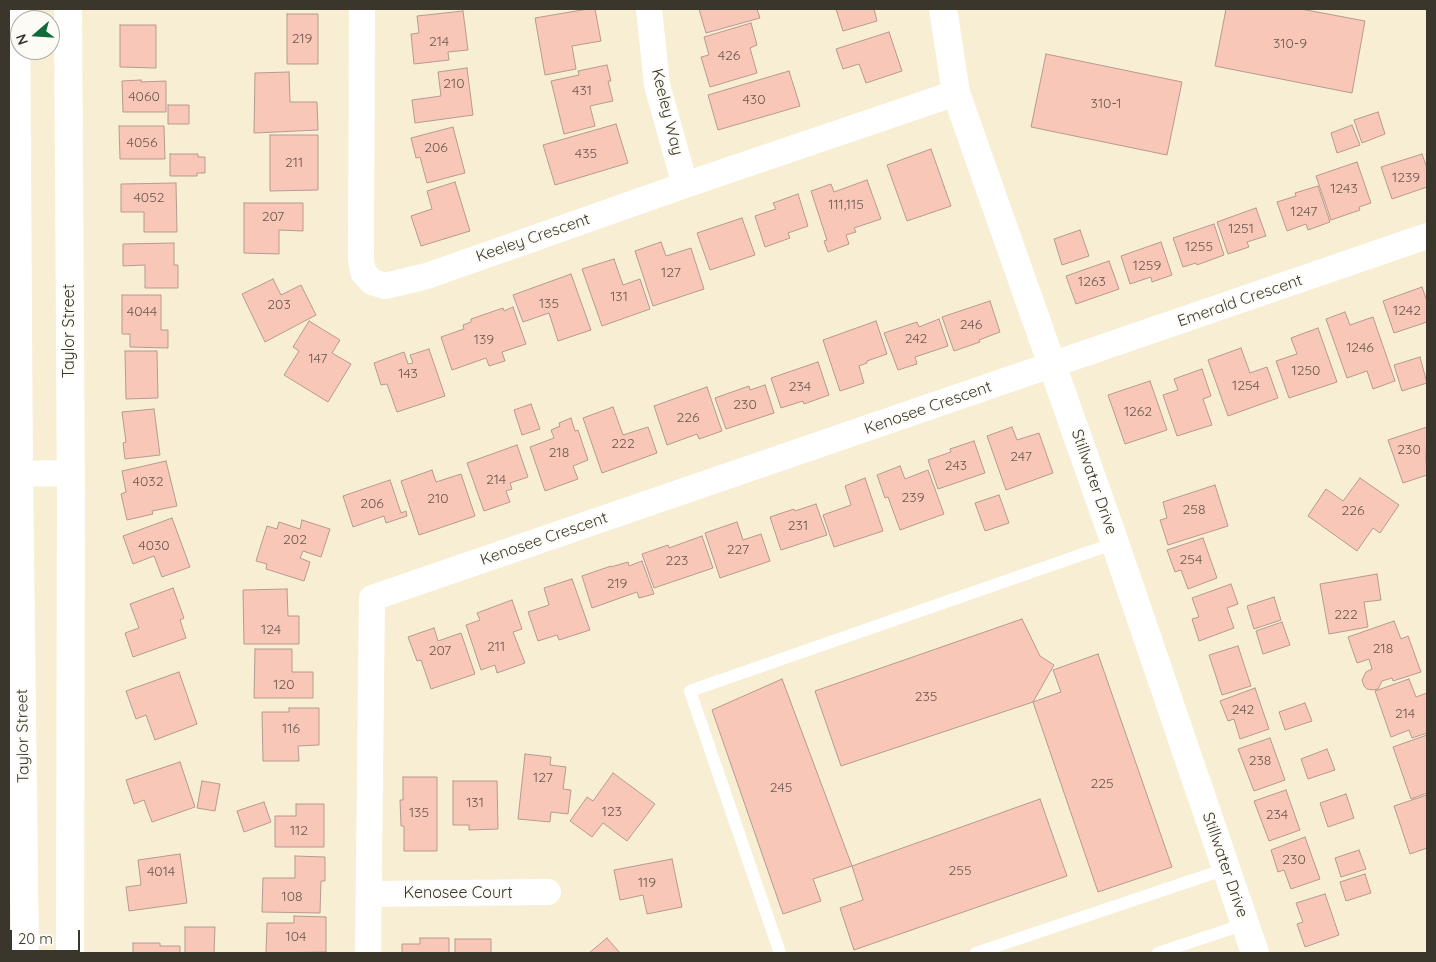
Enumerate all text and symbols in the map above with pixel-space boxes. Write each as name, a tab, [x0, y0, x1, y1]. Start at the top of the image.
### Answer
north arrow	[10, 10, 60, 60]
house number: 219	[292, 31, 312, 47]
text: N	[12, 32, 32, 47]
house number: 214	[429, 34, 449, 50]
house number: 310-9	[1273, 36, 1307, 52]
house number: 426	[718, 48, 740, 64]
street label: Keeley Way	[647, 67, 687, 157]
house number: 210	[443, 76, 465, 92]
house number: 431	[572, 83, 592, 99]
house number: 4060	[128, 89, 160, 105]
house number: 430	[742, 92, 766, 108]
house number: 310-1	[1091, 96, 1121, 112]
house number: 4056	[127, 135, 157, 151]
house number: 206	[424, 140, 448, 156]
house number: 435	[575, 146, 597, 162]
house number: 211	[285, 155, 303, 171]
house number: 1239	[1392, 170, 1420, 186]
house number: 1243	[1330, 181, 1358, 197]
house number: 4052	[133, 190, 165, 206]
house number: 111,115	[828, 197, 864, 213]
house number: 1247	[1291, 204, 1317, 220]
house number: 207	[262, 209, 284, 225]
street label: Keeley Crescent	[473, 210, 593, 266]
house number: 1251	[1228, 221, 1254, 237]
house number: 1255	[1185, 239, 1213, 255]
house number: 1259	[1133, 258, 1161, 274]
house number: 127	[661, 265, 681, 281]
street label: Emerald Crescent	[1175, 271, 1305, 331]
house number: 1263	[1078, 274, 1106, 290]
street label: Taylor Street	[59, 284, 79, 378]
house number: 131	[610, 289, 628, 305]
house number: 135	[539, 296, 559, 312]
house number: 203	[267, 297, 291, 313]
house number: 1242	[1393, 303, 1421, 319]
house number: 4044	[127, 304, 157, 320]
house number: 246	[960, 317, 982, 333]
house number: 242	[905, 331, 927, 347]
house number: 139	[474, 332, 494, 348]
house number: 1246	[1346, 340, 1374, 356]
house number: 147	[308, 351, 328, 367]
house number: 1250	[1292, 363, 1320, 379]
house number: 143	[398, 366, 418, 382]
street label: Kenosee Crescent	[862, 377, 994, 439]
house number: 1254	[1232, 378, 1260, 394]
house number: 234	[789, 379, 811, 395]
house number: 230	[733, 397, 757, 413]
house number: 1262	[1124, 404, 1152, 420]
house number: 226	[676, 410, 700, 426]
street label: Stillwater Drive	[1067, 427, 1121, 537]
house number: 222	[611, 436, 635, 452]
house number: 230	[1397, 442, 1421, 458]
house number: 218	[549, 445, 569, 461]
house number: 247	[1010, 449, 1032, 465]
house number: 243	[945, 458, 967, 474]
house number: 214	[486, 472, 506, 488]
house number: 4032	[133, 474, 163, 490]
house number: 239	[902, 490, 924, 506]
house number: 210	[427, 491, 449, 507]
house number: 206	[360, 496, 384, 512]
house number: 258	[1183, 502, 1205, 518]
house number: 226	[1341, 503, 1365, 519]
street label: Kenosee Crescent	[478, 508, 610, 570]
house number: 231	[788, 518, 808, 534]
house number: 202	[283, 532, 307, 548]
house number: 4030	[138, 538, 170, 554]
house number: 227	[727, 542, 749, 558]
house number: 254	[1180, 552, 1202, 568]
house number: 223	[666, 553, 688, 569]
house number: 219	[607, 576, 627, 592]
house number: 222	[1334, 607, 1358, 623]
house number: 124	[261, 622, 281, 638]
house number: 211	[487, 639, 505, 655]
house number: 218	[1373, 641, 1393, 657]
house number: 207	[429, 643, 451, 659]
house number: 120	[273, 677, 295, 693]
street label: Taylor Street	[13, 689, 33, 783]
house number: 235	[915, 689, 937, 705]
house number: 242	[1232, 702, 1254, 718]
house number: 214	[1395, 706, 1415, 722]
house number: 116	[282, 721, 300, 737]
house number: 238	[1249, 753, 1271, 769]
house number: 127	[533, 770, 553, 786]
house number: 225	[1090, 776, 1114, 792]
house number: 245	[770, 780, 792, 796]
house number: 131	[466, 795, 484, 811]
house number: 123	[602, 804, 622, 820]
house number: 135	[409, 805, 429, 821]
house number: 234	[1266, 807, 1288, 823]
street label: Stillwater Drive	[1198, 810, 1252, 920]
house number: 112	[290, 823, 308, 839]
house number: 230	[1282, 852, 1306, 868]
house number: 255	[948, 863, 972, 879]
house number: 4014	[147, 864, 175, 880]
house number: 119	[638, 875, 656, 891]
street label: Kenosee Court	[403, 883, 513, 903]
house number: 108	[281, 889, 303, 905]
scale bar	[12, 920, 82, 952]
text: 20 m	[18, 929, 53, 948]
house number: 104	[286, 929, 306, 945]

